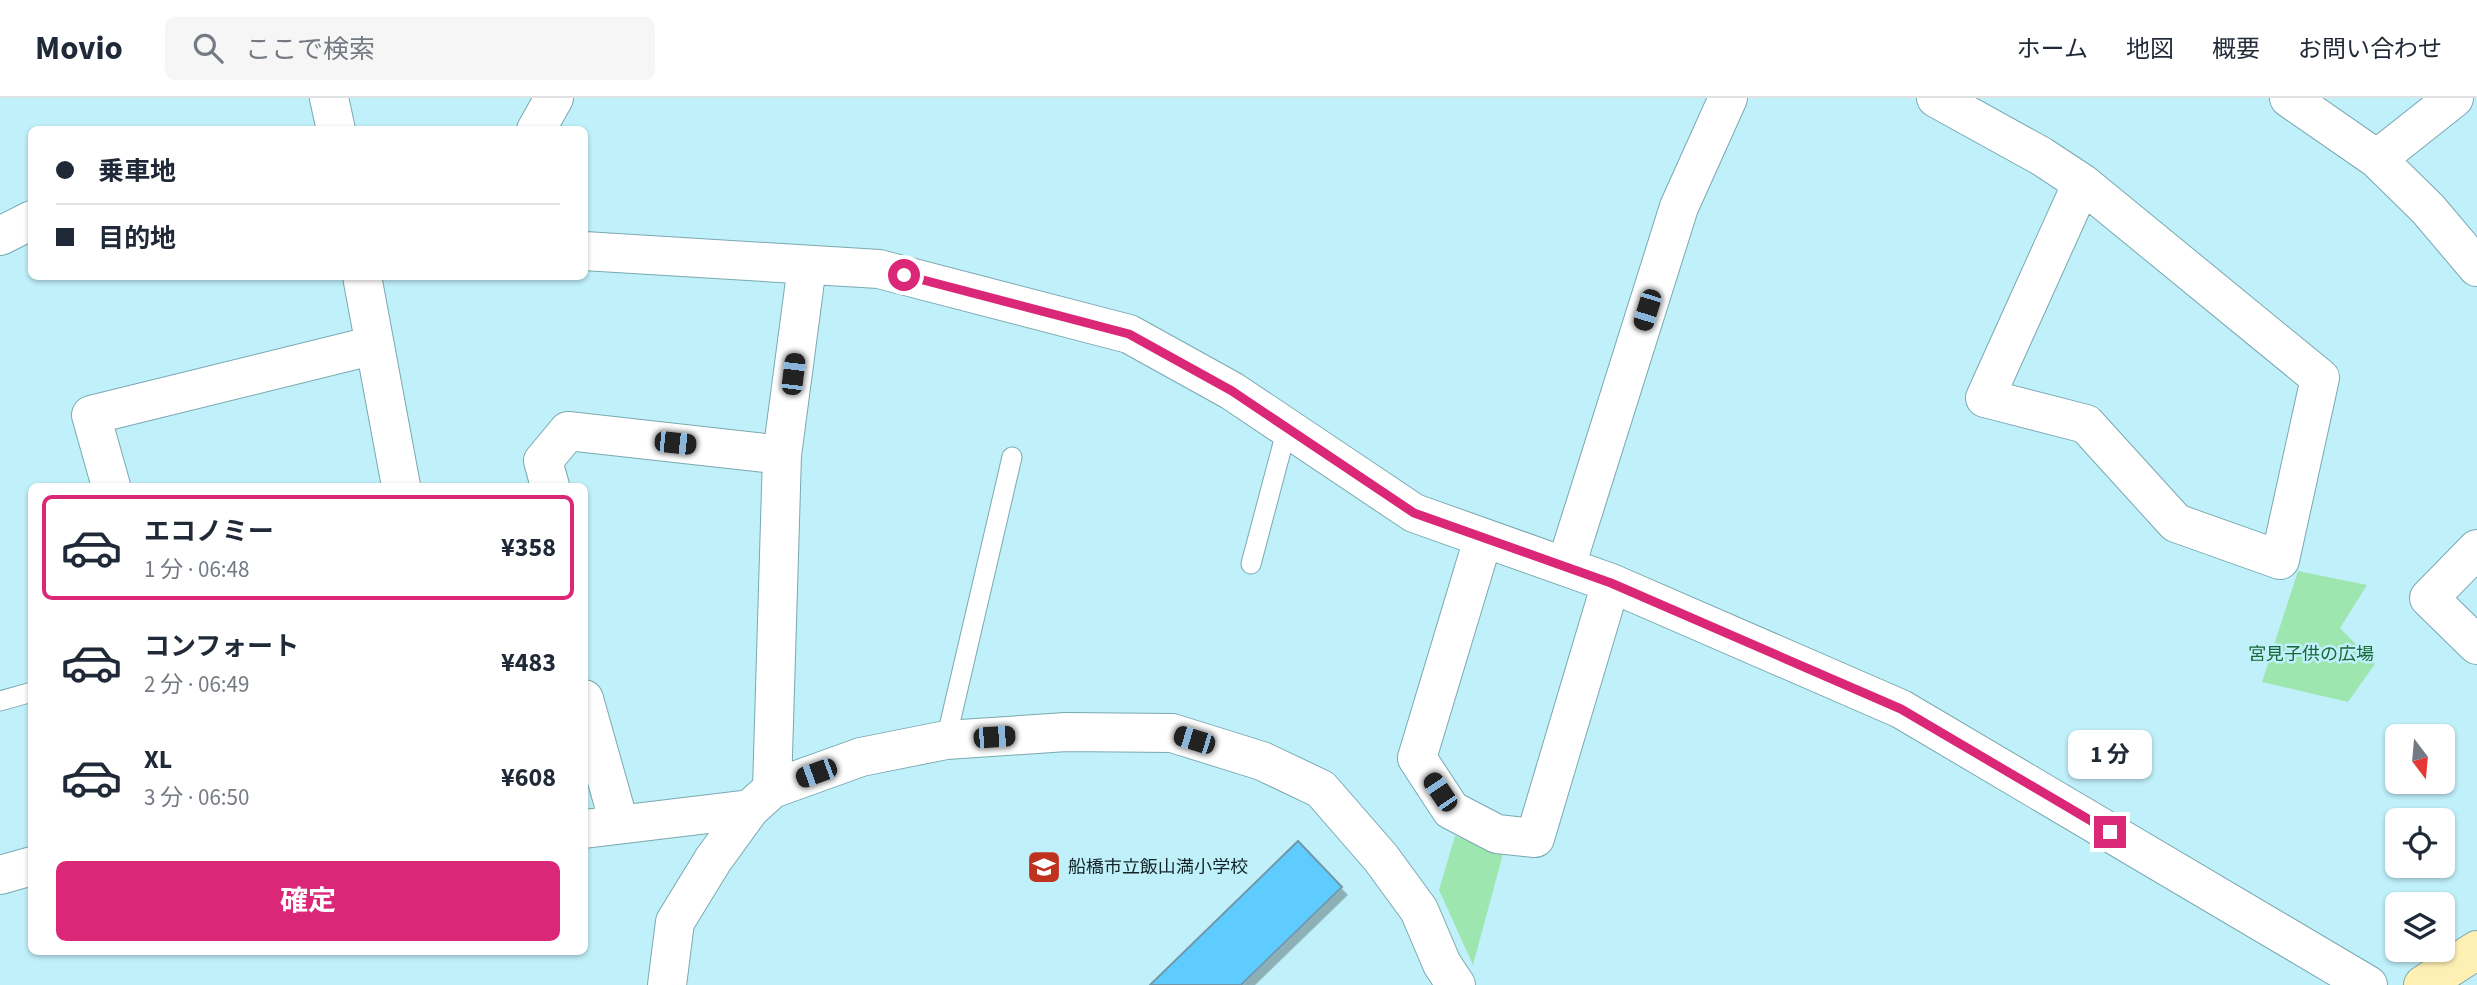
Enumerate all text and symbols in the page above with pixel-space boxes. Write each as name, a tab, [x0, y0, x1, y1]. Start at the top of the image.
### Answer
search box	[165, 17, 655, 80]
text: Movio	[35, 25, 123, 72]
icon: search	[189, 29, 227, 67]
text: ここで検索	[245, 31, 375, 68]
text: ホーム	[2017, 32, 2088, 67]
text: 地図	[2126, 32, 2174, 67]
text: 概要	[2212, 32, 2260, 67]
text: お問い合わせ	[2298, 32, 2442, 67]
text: 乗車地	[98, 153, 176, 190]
text: 目的地	[98, 220, 176, 257]
route start	[888, 259, 920, 291]
car	[1631, 287, 1664, 333]
car	[781, 352, 806, 396]
car	[654, 430, 697, 456]
text: エコノミー	[144, 513, 274, 550]
icon: car	[60, 516, 123, 579]
text: ¥358	[501, 529, 556, 566]
text: 1 分 · 06:48	[144, 553, 249, 586]
text: コンフォート	[144, 628, 299, 665]
icon: car	[60, 631, 123, 694]
park label: 宮見子供の広場	[2248, 642, 2374, 667]
text: ¥483	[501, 644, 556, 681]
text: 2 分 · 06:49	[144, 668, 249, 701]
car	[1171, 724, 1218, 756]
north arrow	[2385, 724, 2455, 794]
map controls	[2385, 724, 2455, 962]
car	[973, 725, 1016, 749]
callout: 1 分	[2068, 730, 2152, 780]
text: 1 分	[2090, 738, 2130, 771]
text: XL	[144, 741, 172, 778]
icon: car	[60, 746, 123, 809]
car	[793, 756, 840, 790]
text: ¥608	[501, 759, 556, 796]
car	[1420, 769, 1461, 815]
text: 3 分 · 06:50	[144, 781, 249, 814]
button: locate	[2385, 808, 2455, 878]
route end	[2094, 816, 2126, 848]
school or university icon: 船橋市立飯山満小学校	[1025, 848, 1063, 886]
place label: 船橋市立飯山満小学校	[1068, 855, 1248, 880]
button: 確定	[56, 861, 560, 941]
button: layers	[2385, 892, 2455, 962]

